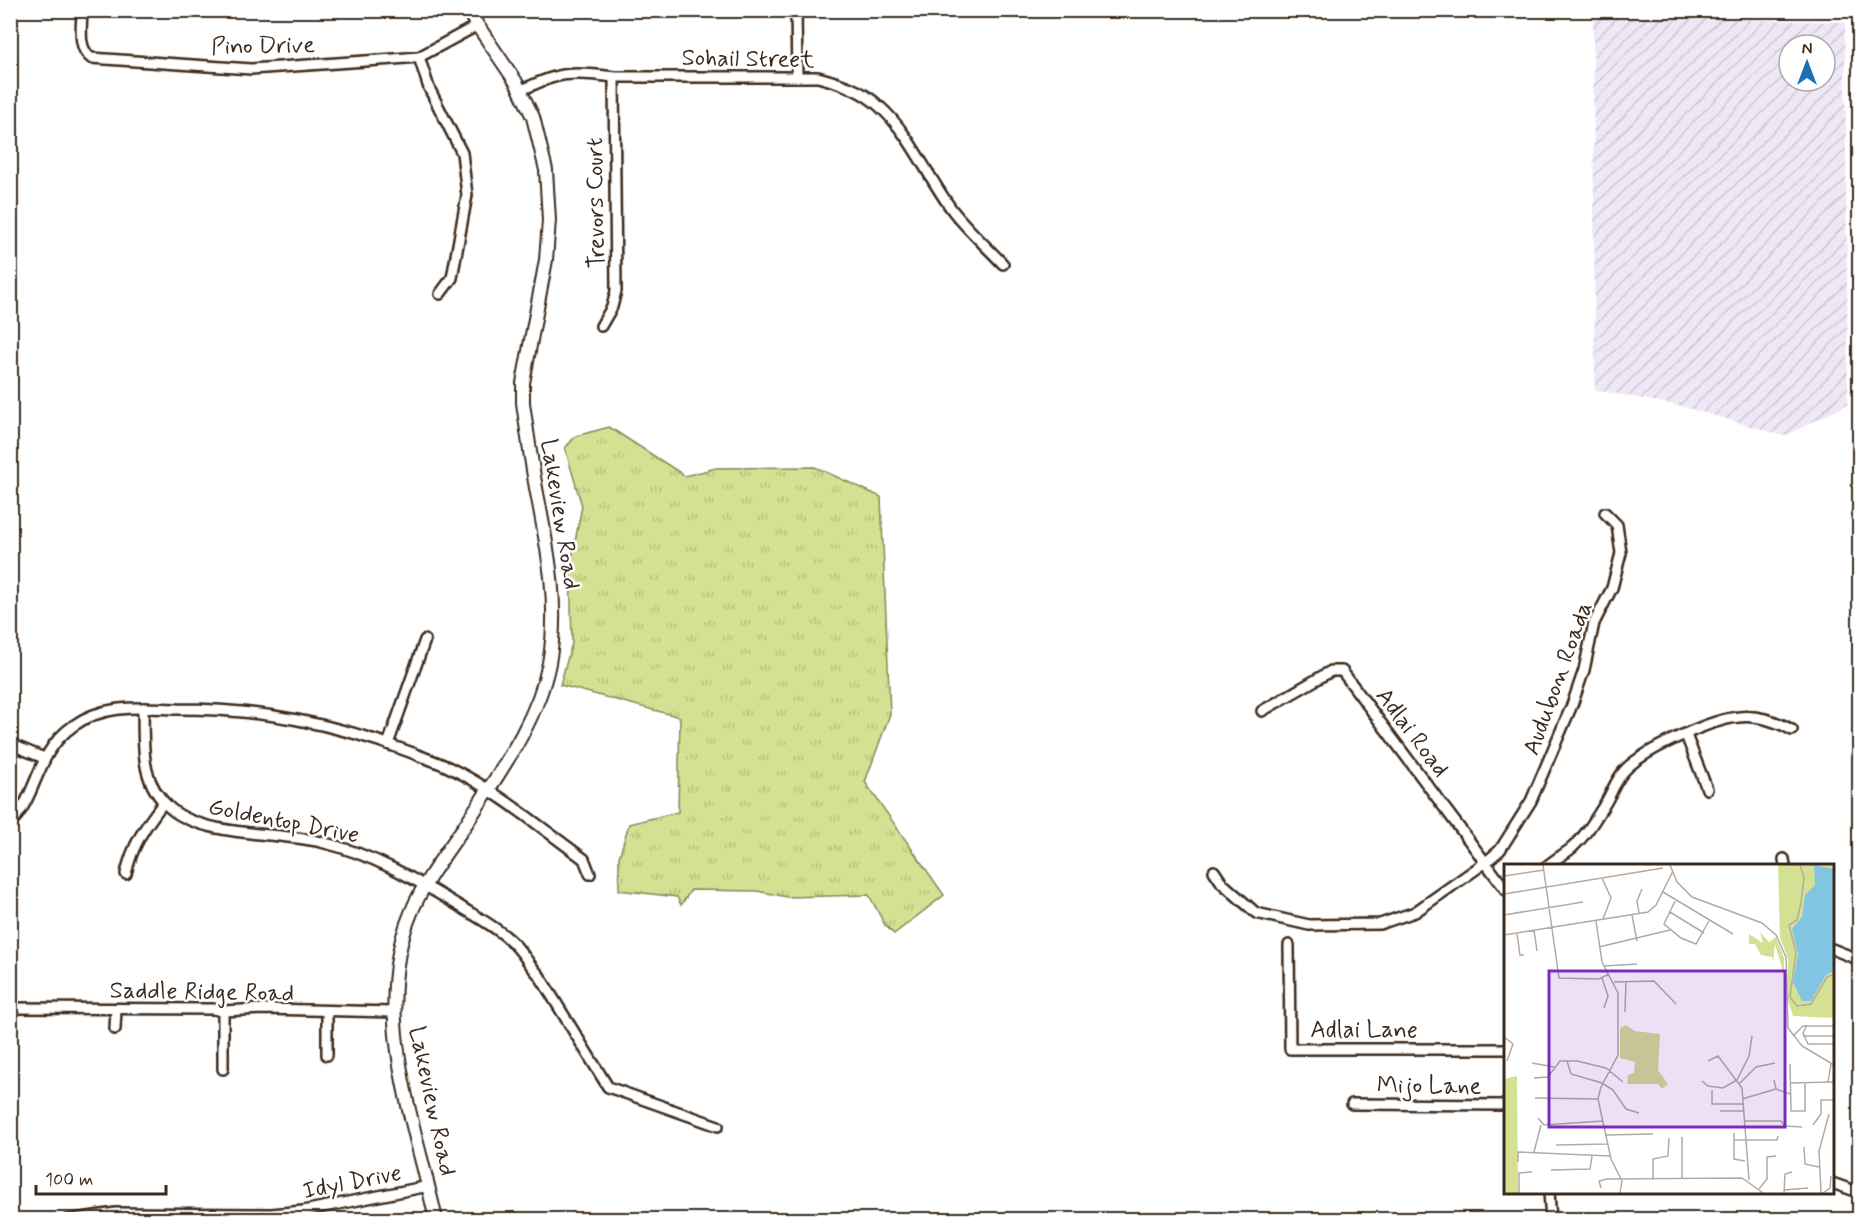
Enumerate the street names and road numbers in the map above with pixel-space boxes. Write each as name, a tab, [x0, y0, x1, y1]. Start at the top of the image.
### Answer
street label: Pino Drive	[211, 30, 315, 63]
street label: Sohail Street	[681, 43, 815, 76]
street label: Trevors Court	[580, 137, 613, 269]
street label: Lakeview Road	[532, 437, 587, 592]
street label: Audubon Roada	[1516, 598, 1601, 759]
street label: Adlai Road	[1368, 682, 1456, 784]
street label: Goldentop Drive	[206, 792, 362, 851]
street label: Saddle Ridge Road	[109, 975, 295, 1010]
street label: Adlai Lane	[1310, 1015, 1418, 1046]
street label: Lakeview Road	[401, 1024, 463, 1179]
street label: Mijo Lane	[1377, 1071, 1481, 1102]
street label: Idyl Drive	[300, 1158, 404, 1207]

